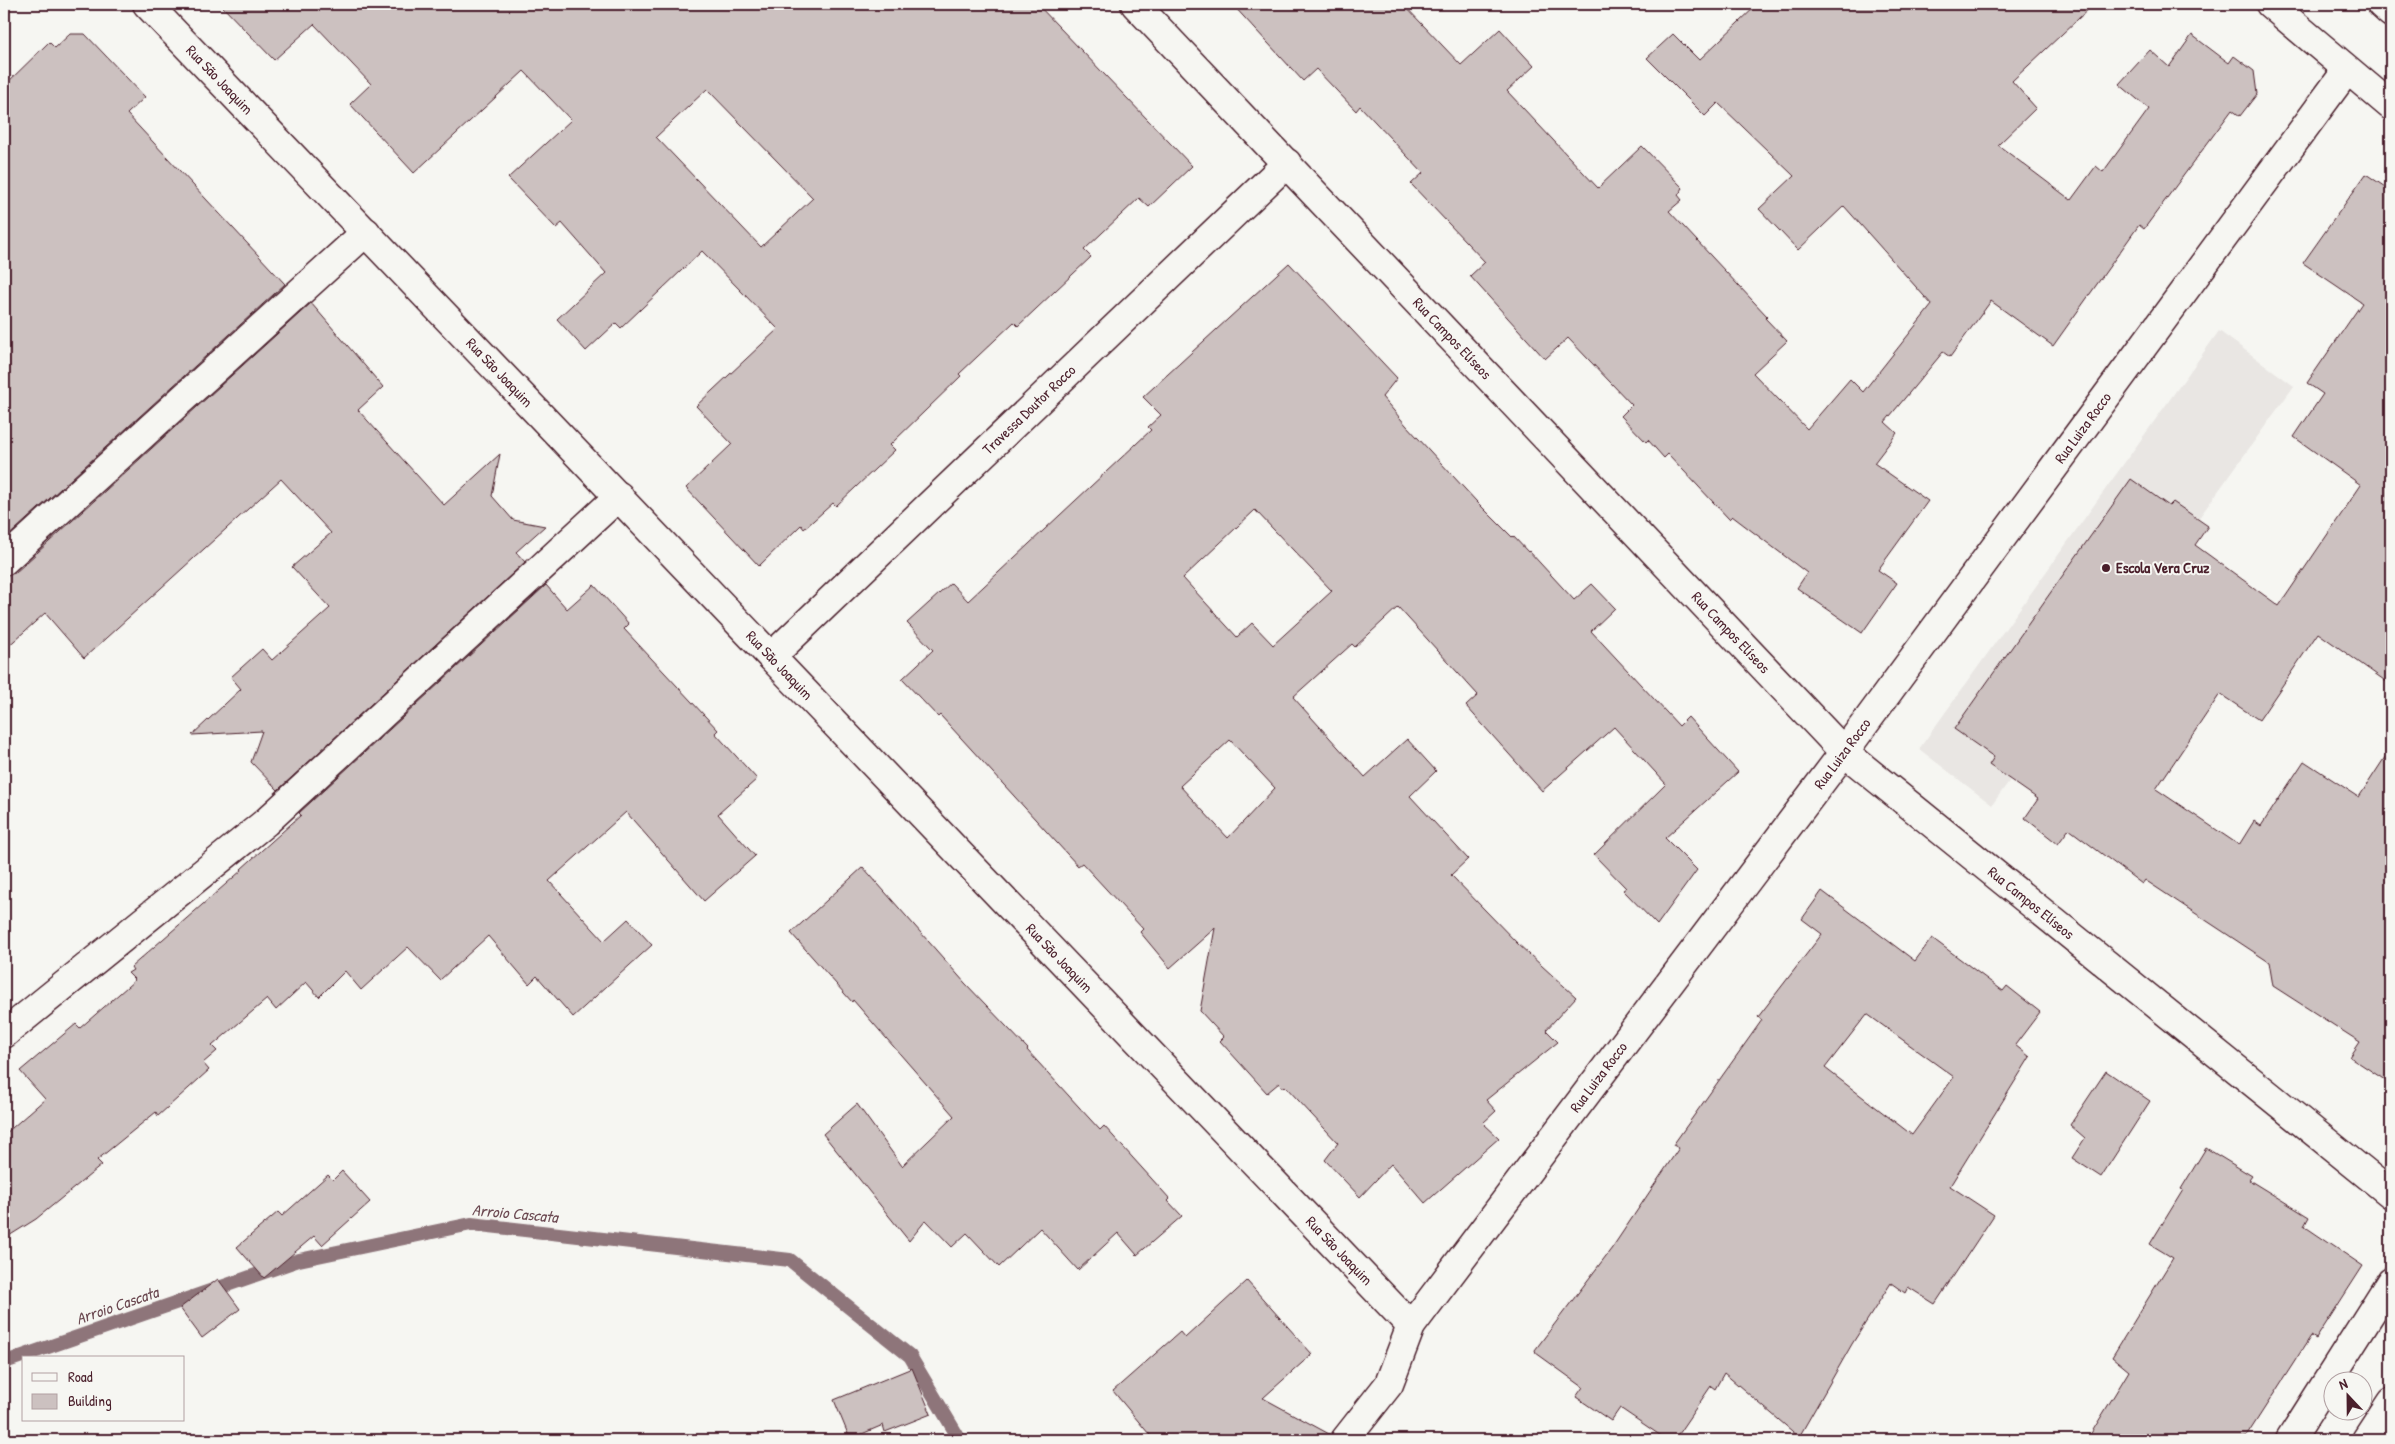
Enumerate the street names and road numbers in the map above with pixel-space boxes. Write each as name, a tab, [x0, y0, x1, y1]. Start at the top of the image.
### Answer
street label: Rua São Joaquim	[182, 40, 258, 119]
street label: Rua Campos Elíseos	[1408, 293, 1497, 384]
street label: Rua São Joaquim	[462, 333, 538, 412]
street label: Travessa Doutor Rocco	[978, 360, 1080, 459]
street label: Rua Luiza Rocco	[2049, 388, 2116, 467]
street label: Rua Campos Elíseos	[1687, 587, 1775, 678]
street label: Rua São Joaquim	[742, 626, 818, 704]
street label: Rua Luiza Rocco	[1809, 714, 1875, 793]
street label: Rua Campos Elíseos	[1984, 861, 2079, 944]
street label: Rua São Joaquim	[1021, 918, 1098, 997]
street label: Rua Luiza Rocco	[1565, 1037, 1632, 1116]
street label: Rua São Joaquim	[1301, 1211, 1378, 1290]

